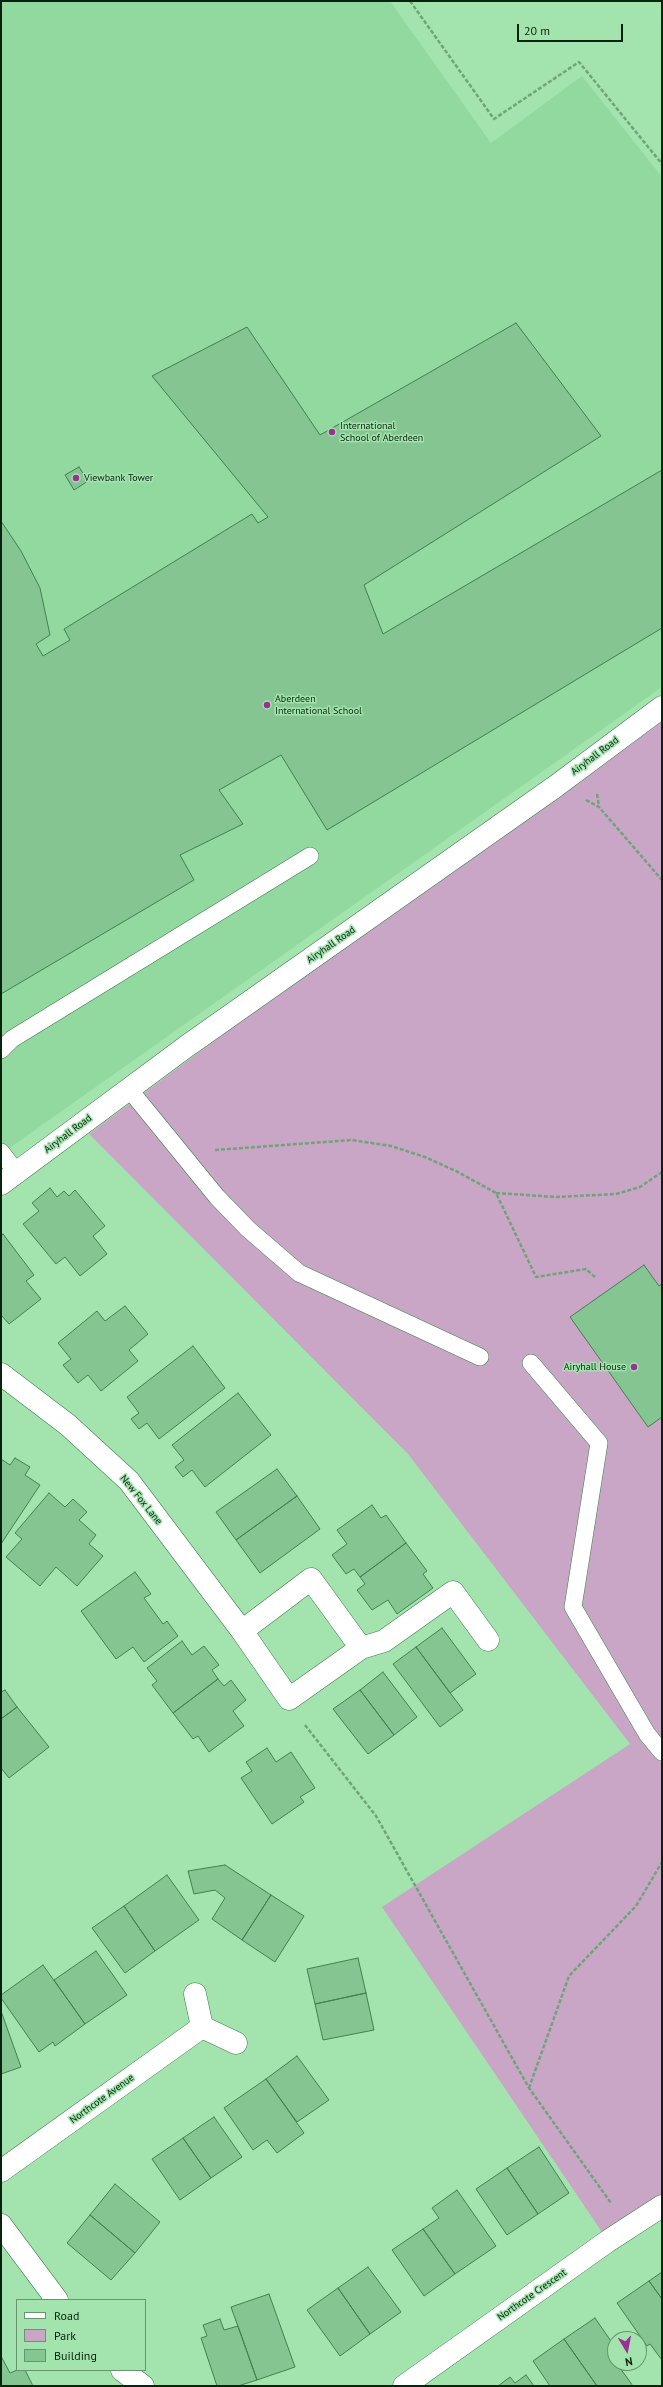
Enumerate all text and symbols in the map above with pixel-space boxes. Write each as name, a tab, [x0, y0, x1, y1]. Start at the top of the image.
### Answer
scale bar	[519, 16, 625, 42]
text: 20 m	[524, 23, 550, 38]
place label: International School of Aberdeen	[340, 420, 423, 444]
marker: International School of Aberdeen	[327, 427, 337, 437]
place label: Viewbank Tower	[84, 472, 153, 484]
marker: Viewbank Tower	[71, 473, 81, 483]
place label: Aberdeen International School	[275, 693, 362, 716]
marker: Aberdeen International School	[262, 700, 272, 710]
street label: Airyhall Road	[569, 734, 621, 778]
street label: Airyhall Road	[304, 924, 358, 966]
street label: Airyhall Road	[42, 1112, 94, 1156]
place label: Airyhall House	[564, 1361, 626, 1373]
marker: Airyhall House	[629, 1362, 639, 1372]
street label: New Fox Lane	[117, 1473, 165, 1527]
street label: Northcote Avenue	[68, 2072, 136, 2126]
street label: Northcote Crescent	[495, 2267, 569, 2323]
legend	[16, 2299, 146, 2371]
text: Road	[54, 2308, 79, 2323]
text: Park	[54, 2328, 76, 2343]
north arrow	[607, 2331, 647, 2371]
text: Building	[54, 2348, 97, 2363]
text: N	[624, 2354, 634, 2369]

